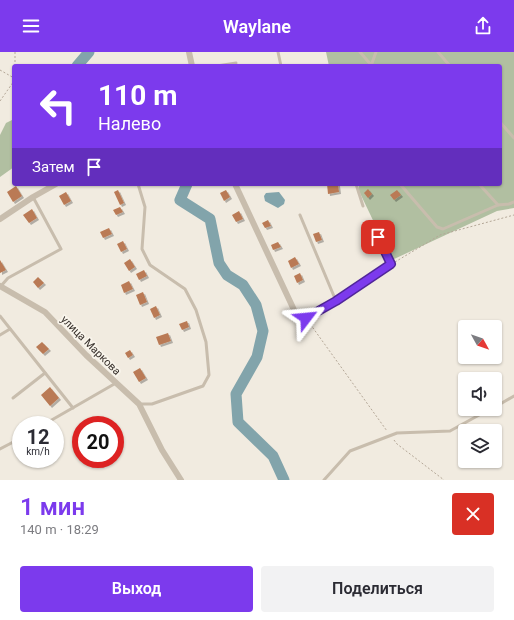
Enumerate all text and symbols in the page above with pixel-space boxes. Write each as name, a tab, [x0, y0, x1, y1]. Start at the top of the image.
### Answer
icon: menu	[20, 15, 42, 37]
icon: share	[472, 15, 494, 37]
text: Waylane	[223, 16, 291, 37]
text: 110 m	[98, 79, 177, 112]
icon: left	[32, 80, 84, 132]
text: Налево	[98, 113, 161, 134]
icon: arrive	[83, 156, 105, 178]
text: Затем	[32, 158, 75, 176]
pin	[361, 220, 395, 254]
icon: arrive	[367, 226, 389, 248]
position arrow	[285, 297, 327, 339]
street label: улица Маркова	[58, 313, 123, 378]
north arrow	[458, 320, 502, 364]
map controls	[458, 320, 502, 468]
button: sound	[458, 372, 502, 416]
speed limit sign: 20	[72, 416, 124, 468]
button: layers	[458, 424, 502, 468]
text: 12	[27, 425, 49, 449]
text: km/h	[26, 446, 50, 457]
text: 1 мин	[20, 493, 85, 521]
button: close	[452, 493, 494, 535]
text: 140 m · 18:29	[20, 522, 99, 537]
button: Выход	[20, 566, 253, 612]
button: Поделиться	[261, 566, 494, 612]

